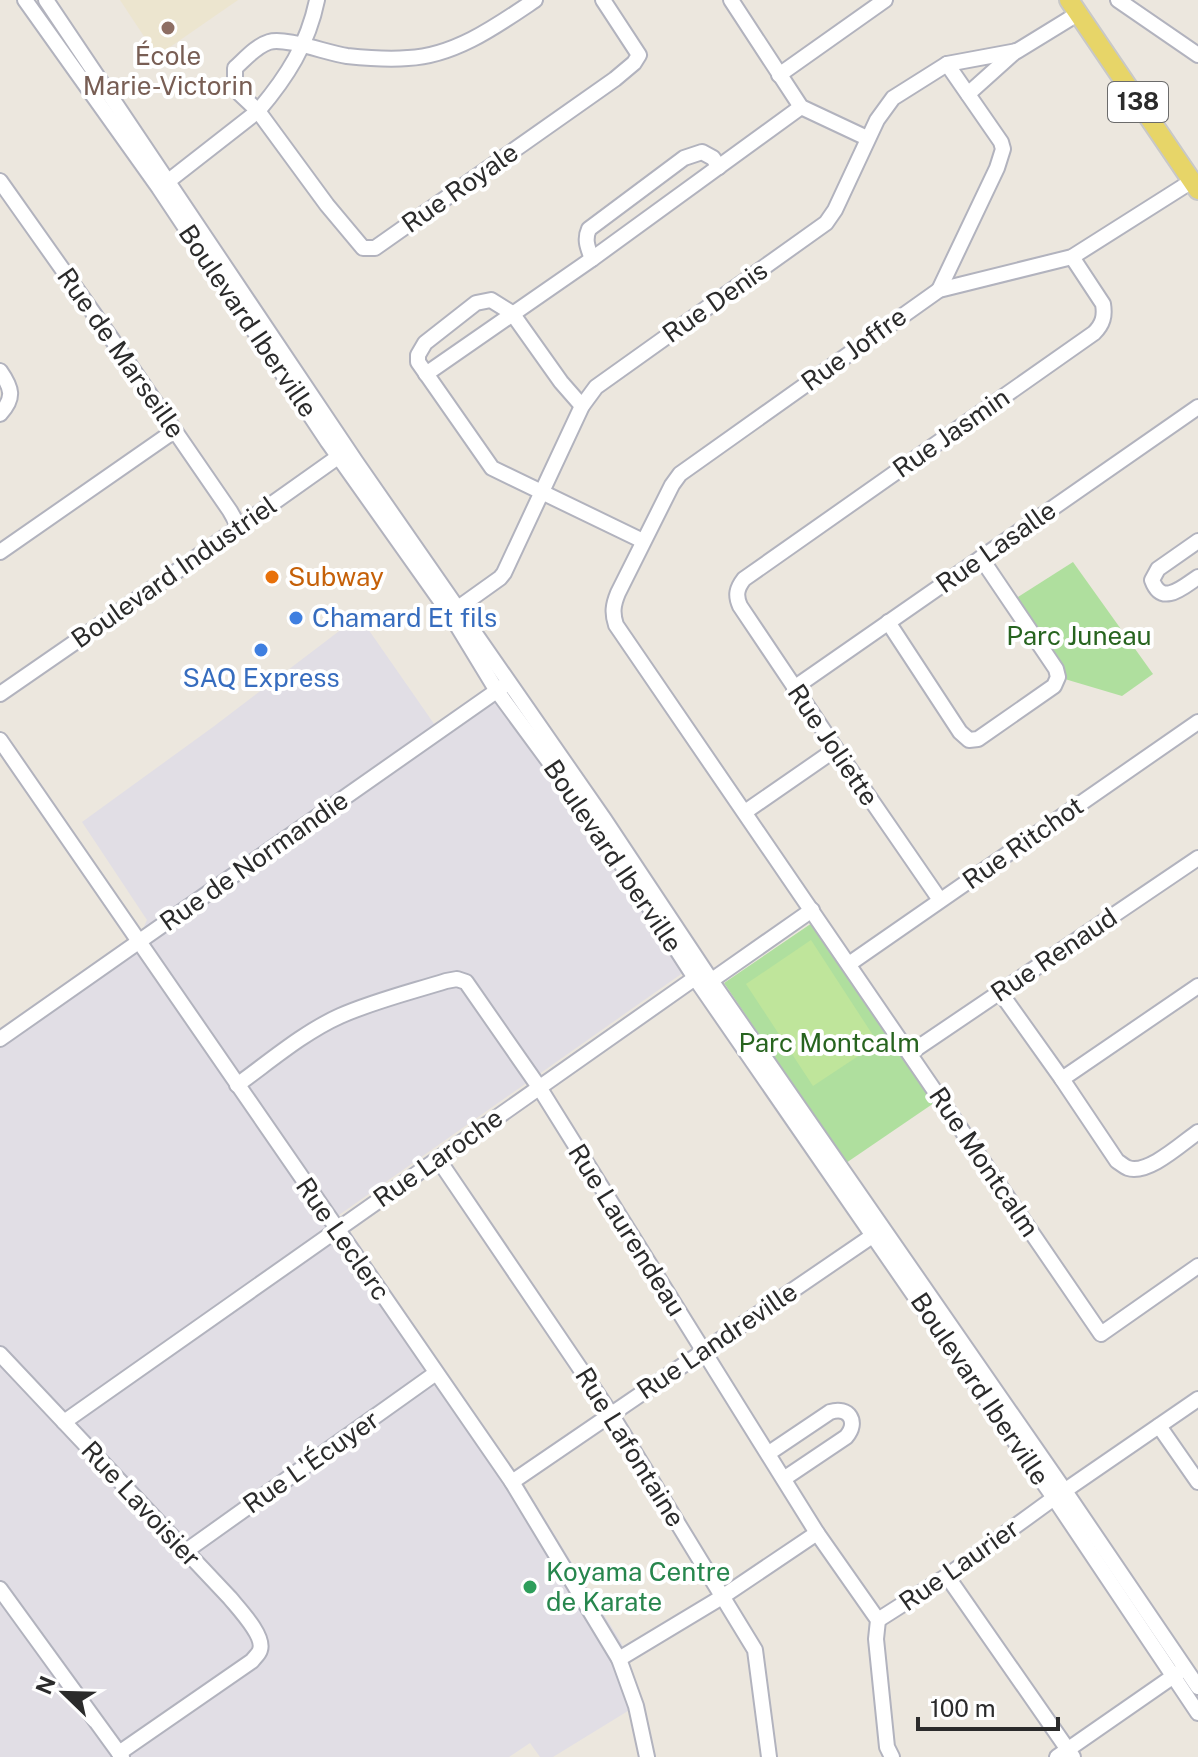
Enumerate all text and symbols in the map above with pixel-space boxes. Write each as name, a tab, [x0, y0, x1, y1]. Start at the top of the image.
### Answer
marker: École Marie-Victorin	[159, 19, 177, 37]
place label: École Marie-Victorin	[83, 40, 253, 101]
road number: 138	[1108, 82, 1168, 122]
street label: Rue Royale	[396, 136, 524, 239]
street label: Boulevard Iberville	[173, 219, 324, 423]
street label: Rue Denis	[656, 254, 773, 349]
street label: Rue de Marseille	[51, 262, 192, 444]
street label: Rue Joffre	[795, 300, 912, 397]
street label: Rue Jasmin	[887, 381, 1015, 484]
street label: Boulevard Industriel	[65, 489, 282, 654]
street label: Rue Lasalle	[930, 494, 1062, 599]
place label: Subway	[288, 561, 384, 592]
marker: Subway	[263, 568, 281, 586]
place label: Chamard Et fils	[312, 602, 497, 633]
marker: Chamard Et fils	[287, 609, 305, 627]
park label: Parc Juneau	[1006, 620, 1152, 651]
marker: SAQ Express	[252, 641, 270, 659]
place label: SAQ Express	[182, 662, 340, 693]
street label: Rue Joliette	[781, 678, 885, 811]
street label: Boulevard Iberville	[538, 754, 689, 958]
street label: Rue de Normandie	[154, 784, 354, 937]
street label: Rue Ritchot	[956, 790, 1089, 895]
street label: Rue Renaud	[985, 901, 1123, 1008]
park label: Parc Montcalm	[738, 1027, 920, 1058]
street label: Rue Montcalm	[923, 1081, 1046, 1242]
street label: Rue Laroche	[367, 1102, 508, 1213]
street label: Rue Laurendeau	[562, 1138, 693, 1321]
street label: Rue Leclerc	[290, 1171, 397, 1306]
street label: Rue Landreville	[631, 1276, 803, 1406]
street label: Boulevard Iberville	[905, 1287, 1056, 1491]
street label: Rue Lafontaine	[569, 1361, 692, 1532]
street label: Rue L'Écuyer	[237, 1403, 385, 1520]
street label: Rue Lavoisier	[75, 1434, 207, 1573]
street label: Rue Laurier	[893, 1512, 1025, 1617]
place label: Koyama Centre de Karate	[546, 1556, 730, 1617]
marker: Koyama Centre de Karate	[521, 1578, 539, 1596]
north arrow	[24, 1653, 104, 1733]
text: N	[30, 1672, 61, 1698]
scale bar	[918, 1681, 1058, 1731]
text: 100 m	[930, 1694, 996, 1722]

